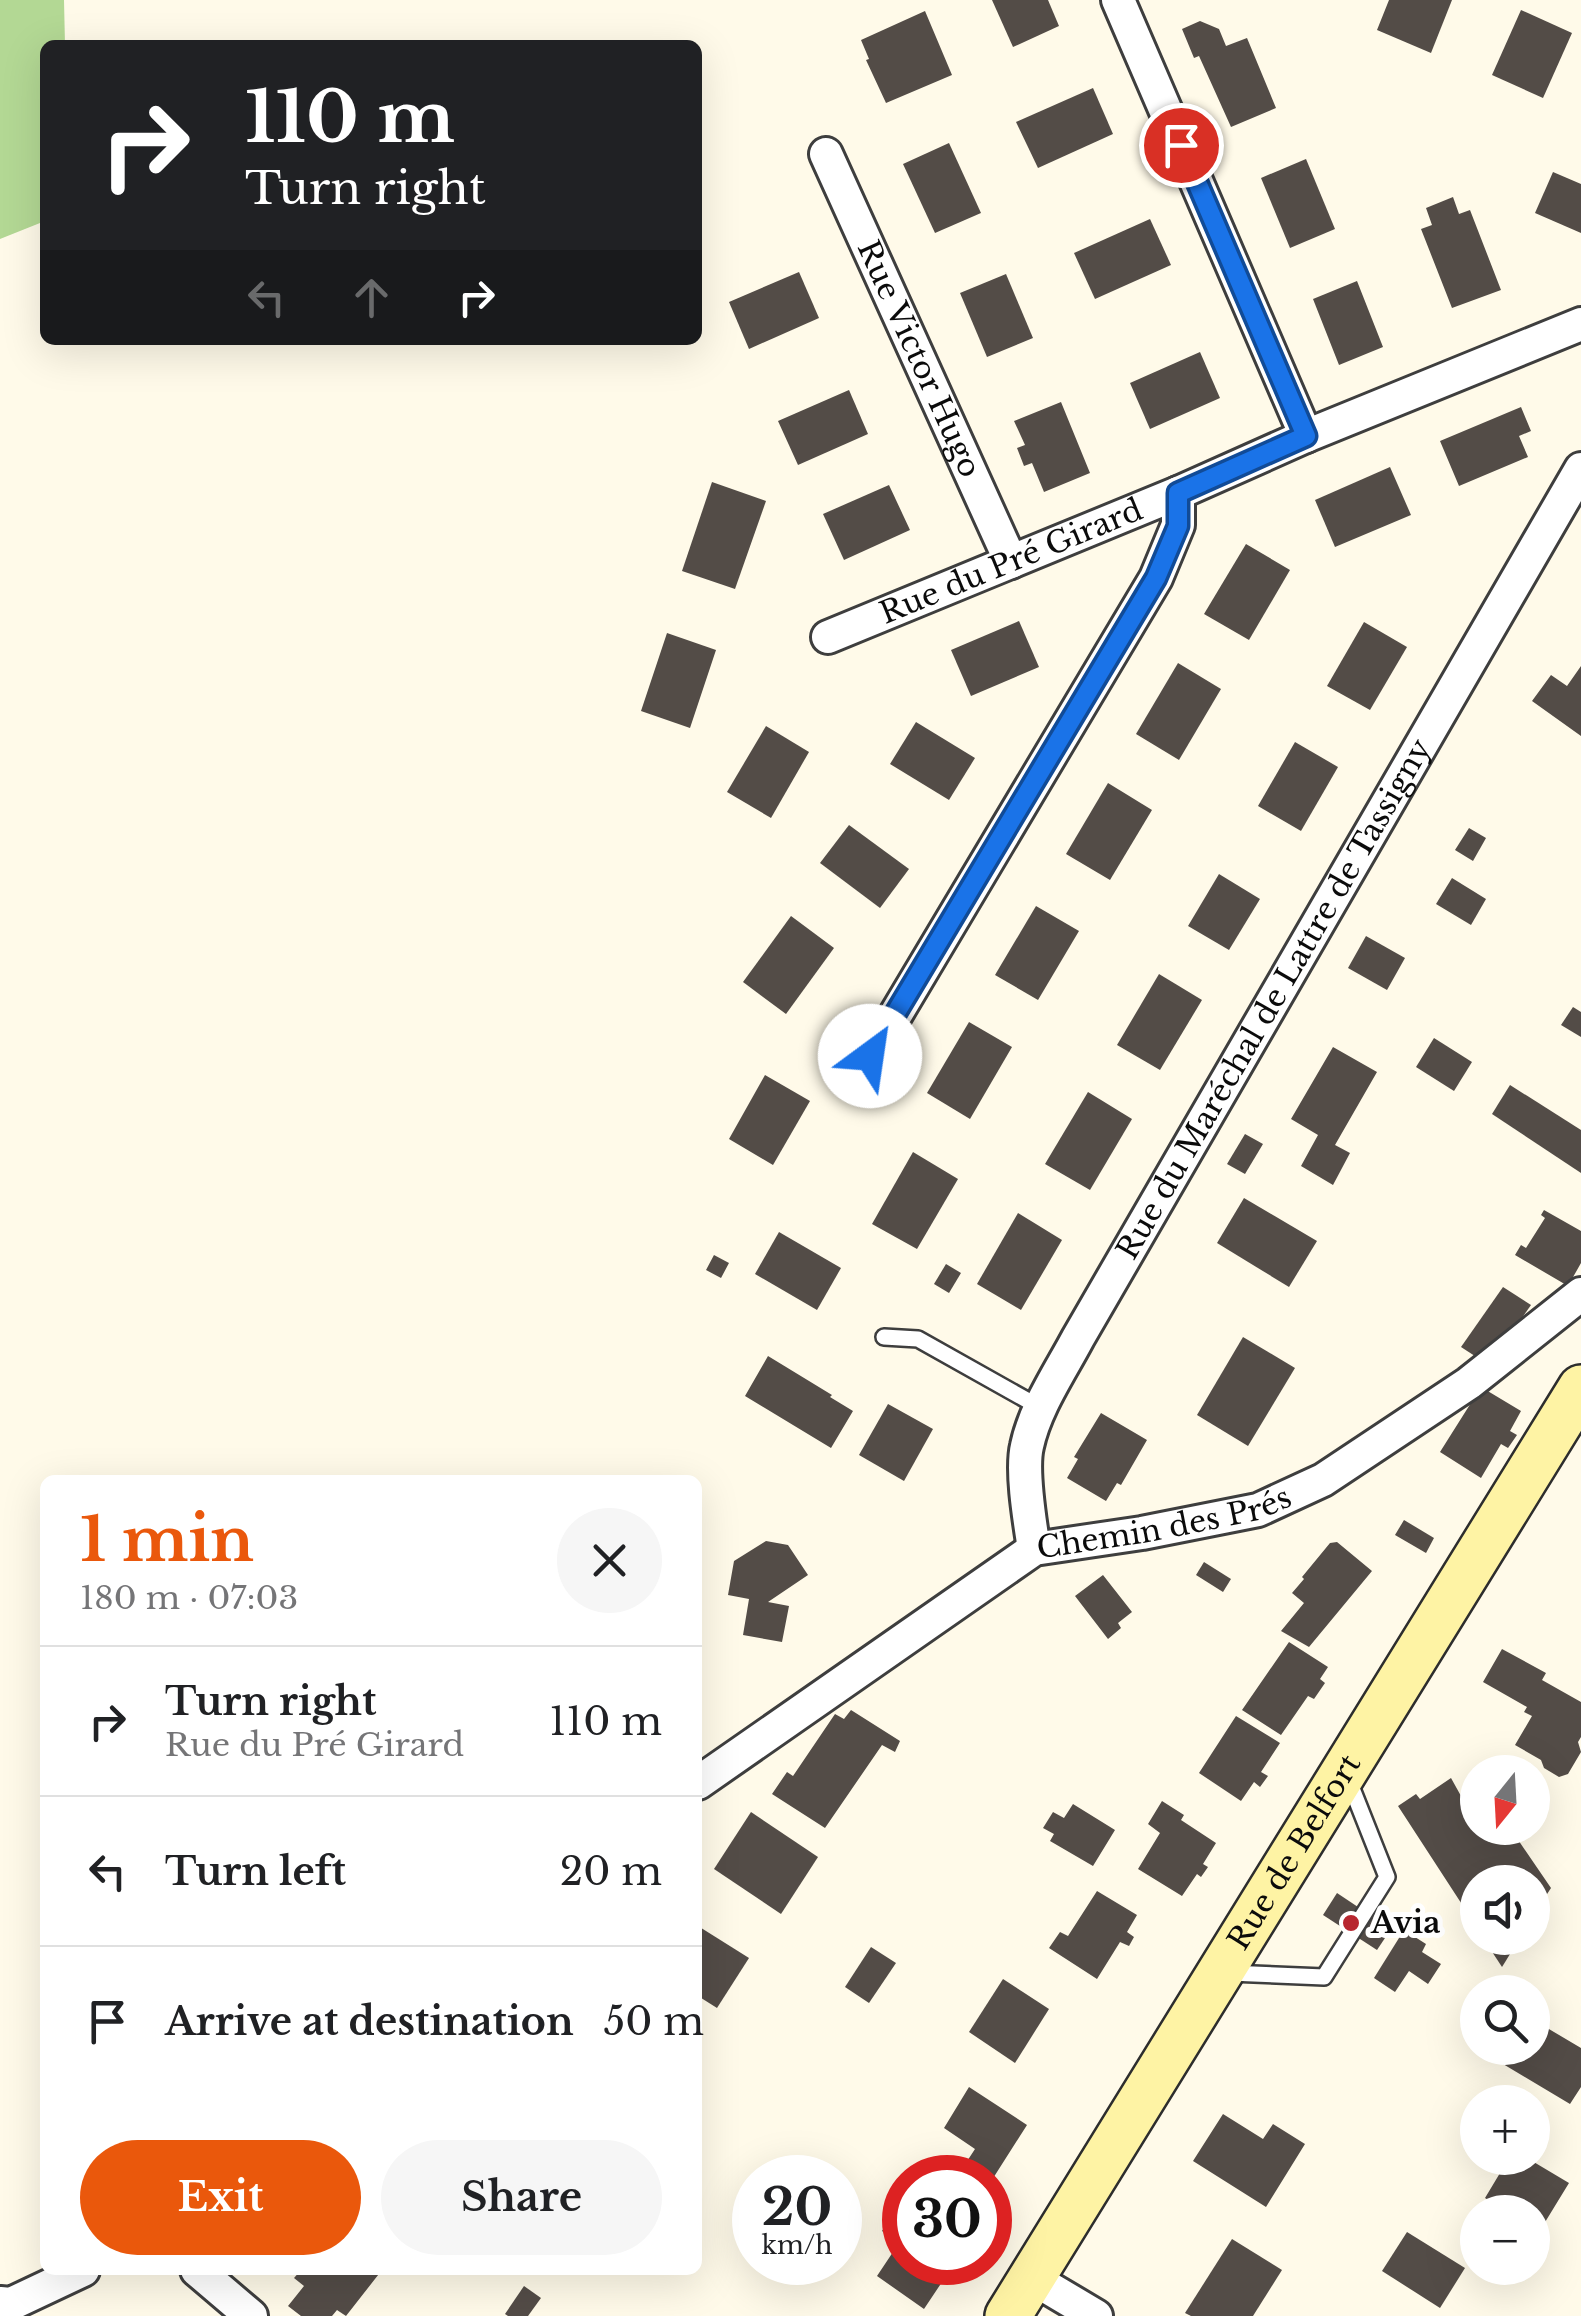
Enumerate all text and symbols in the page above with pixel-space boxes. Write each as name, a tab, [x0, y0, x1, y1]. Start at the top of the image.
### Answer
text: 110 m	[245, 74, 455, 161]
icon: right	[80, 80, 210, 210]
pin	[1139, 103, 1224, 188]
icon: arrive	[1154, 118, 1209, 173]
text: Turn right	[245, 160, 486, 216]
street label: Rue Victor Hugo	[850, 235, 989, 483]
icon: left	[239, 270, 294, 325]
icon: ahead	[344, 270, 399, 325]
icon: right	[449, 270, 504, 325]
street label: Rue du Pré Girard	[874, 491, 1148, 632]
street label: Rue du Maréchal de Lattre de Tassigny	[1109, 732, 1439, 1266]
position arrow	[818, 1004, 922, 1108]
street label: Chemin des Prés	[1034, 1478, 1297, 1566]
text: 1 min	[80, 1503, 254, 1577]
button: close	[557, 1508, 662, 1613]
text: 180 m · 07:03	[80, 1578, 298, 1618]
text: Turn right	[165, 1678, 376, 1725]
icon: right	[80, 1694, 135, 1749]
text: 110 m	[549, 1698, 662, 1745]
text: Rue du Pré Girard	[165, 1725, 464, 1765]
street label: Rue de Belfort	[1220, 1747, 1369, 1957]
north arrow	[1460, 1755, 1550, 1845]
map controls	[1460, 1755, 1550, 2285]
icon: left	[80, 1844, 135, 1899]
text: Turn left	[165, 1848, 346, 1895]
text: 20 m	[560, 1848, 662, 1895]
button: sound	[1460, 1865, 1550, 1955]
place label: Avia	[1370, 1904, 1440, 1941]
marker: Avia	[1340, 1912, 1362, 1934]
button: search	[1460, 1975, 1550, 2065]
icon: arrive	[80, 1994, 135, 2049]
text: Arrive at destination	[165, 1998, 574, 2045]
text: 50 m	[604, 1998, 704, 2045]
button: +	[1460, 2085, 1550, 2175]
button: Exit	[80, 2140, 361, 2255]
button: Share	[381, 2140, 662, 2255]
speed limit sign: 30	[882, 2155, 1012, 2285]
text: 20	[762, 2176, 832, 2239]
button: −	[1460, 2195, 1550, 2285]
text: km/h	[762, 2230, 832, 2261]

